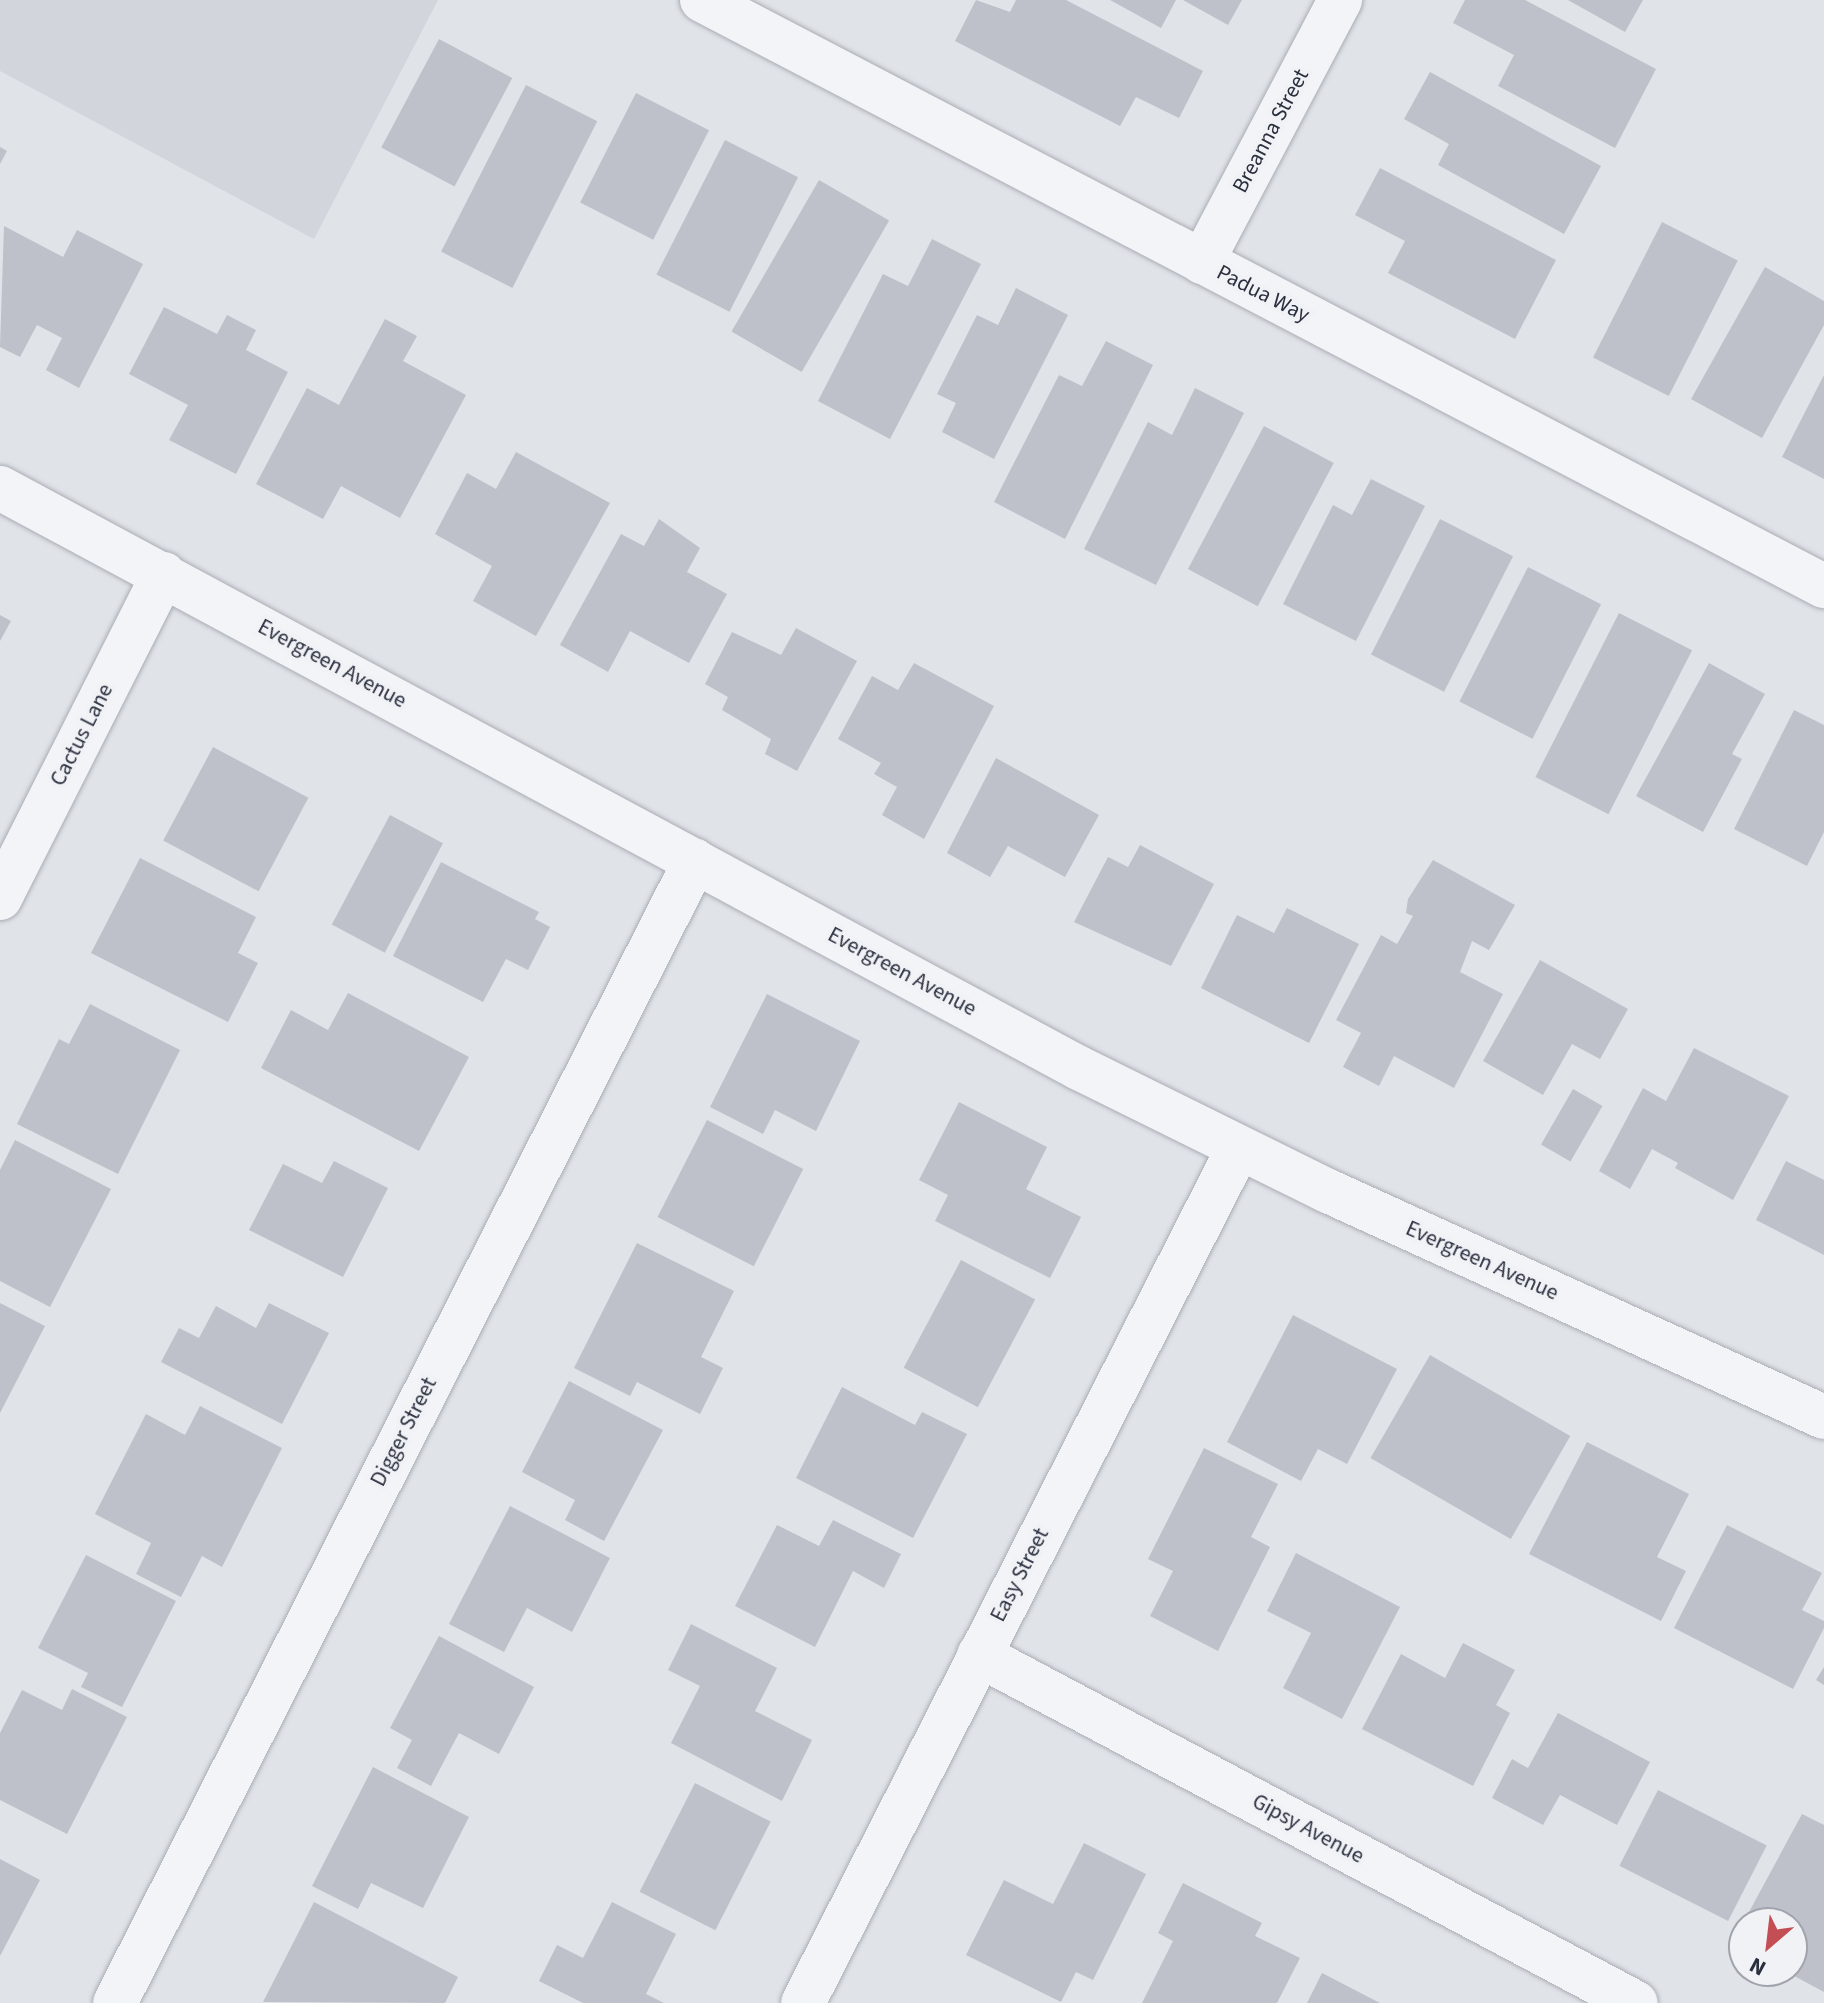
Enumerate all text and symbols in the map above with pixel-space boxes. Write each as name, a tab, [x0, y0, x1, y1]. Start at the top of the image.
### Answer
street label: Breanna Street	[1227, 64, 1315, 198]
street label: Padua Way	[1212, 259, 1314, 329]
street label: Evergreen Avenue	[253, 614, 411, 714]
street label: Cactus Lane	[45, 679, 119, 791]
street label: Evergreen Avenue	[823, 922, 981, 1022]
street label: Evergreen Avenue	[1402, 1215, 1562, 1307]
street label: Digger Street	[365, 1373, 443, 1491]
street label: Easy Street	[985, 1524, 1055, 1626]
street label: Gipsy Avenue	[1248, 1789, 1368, 1869]
north arrow	[1728, 1907, 1808, 1987]
text: N	[1744, 1949, 1772, 1984]

